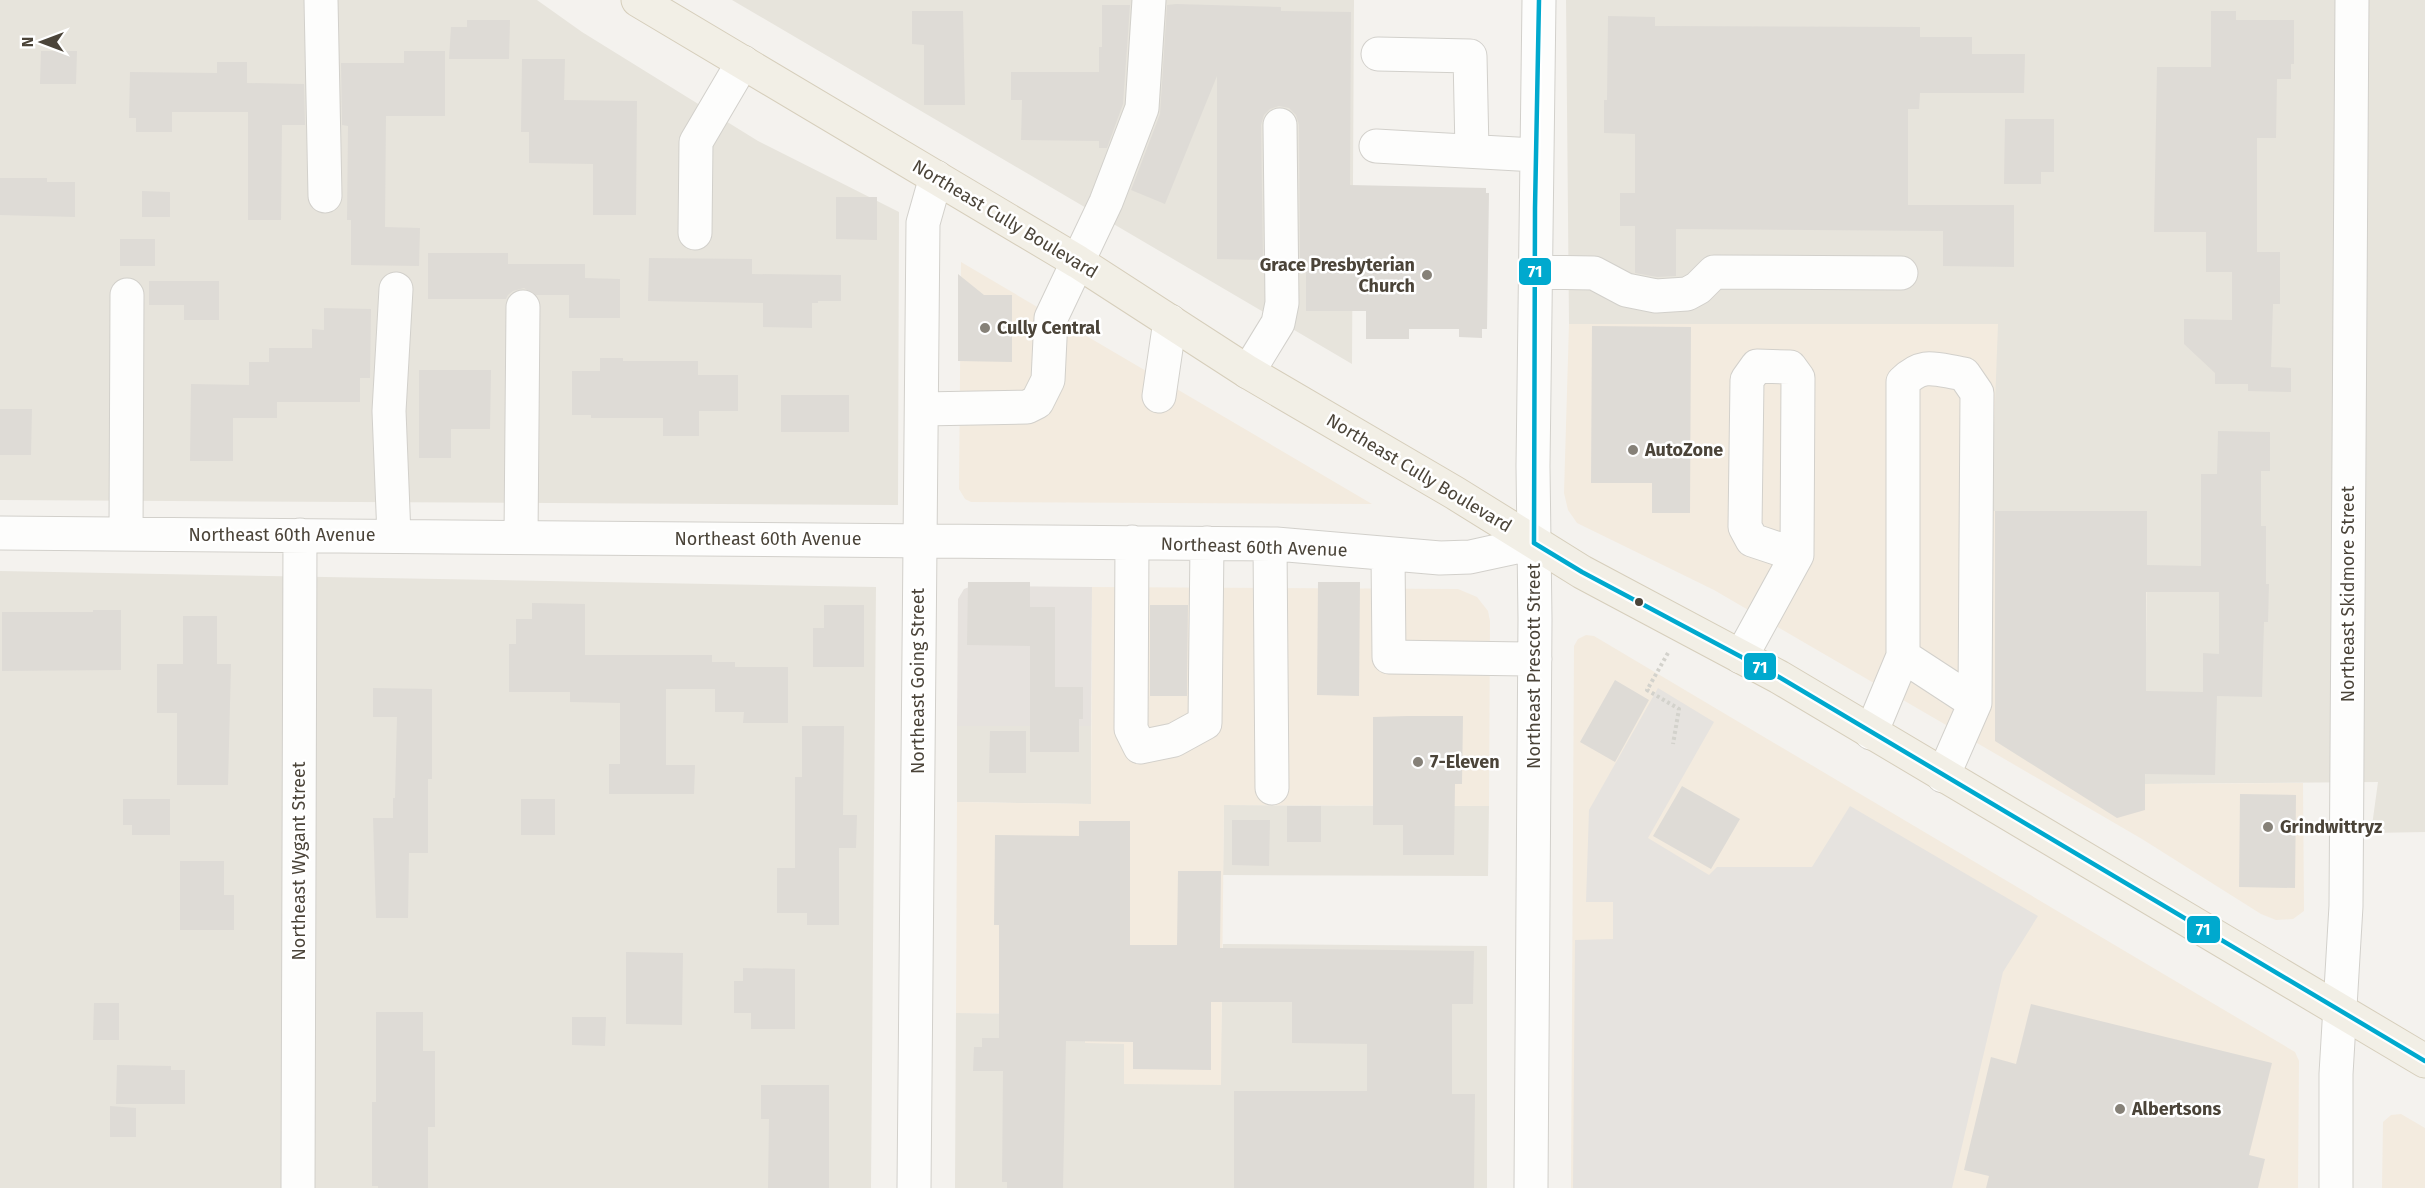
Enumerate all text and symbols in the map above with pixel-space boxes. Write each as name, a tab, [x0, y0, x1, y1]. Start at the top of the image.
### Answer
north arrow	[12, 12, 72, 72]
text: N	[18, 37, 37, 47]
street label: Northeast Cully Boulevard	[908, 155, 1102, 283]
place label: Grace Presbyterian Church	[1260, 254, 1415, 297]
line badge: 71	[1518, 257, 1552, 286]
text: 71	[1528, 262, 1542, 281]
marker: Grace Presbyterian Church	[1420, 268, 1434, 282]
place label: Cully Central	[997, 317, 1101, 339]
marker: Cully Central	[978, 321, 992, 335]
street label: Northeast Cully Boulevard	[1322, 409, 1516, 537]
place label: AutoZone	[1644, 439, 1723, 461]
marker: AutoZone	[1626, 443, 1640, 457]
street label: Northeast Skidmore Street	[2337, 485, 2359, 702]
street label: Northeast 60th Avenue	[189, 524, 375, 546]
street label: Northeast 60th Avenue	[675, 528, 861, 550]
street label: Northeast 60th Avenue	[1160, 533, 1348, 561]
street label: Northeast Prescott Street	[1523, 563, 1545, 769]
street label: Northeast Going Street	[907, 587, 929, 774]
unlabelled marker	[1633, 596, 1645, 608]
line badge: 71	[1743, 652, 1777, 681]
text: 71	[1753, 658, 1767, 677]
place label: 7-Eleven	[1430, 751, 1500, 773]
marker: 7-Eleven	[1411, 755, 1425, 769]
street label: Northeast Wygant Street	[288, 761, 310, 960]
place label: Grindwittryz	[2280, 816, 2382, 838]
marker: Grindwittryz	[2261, 820, 2275, 834]
line badge: 71	[2186, 915, 2221, 944]
text: 71	[2196, 920, 2210, 939]
place label: Albertsons	[2131, 1098, 2221, 1120]
marker: Albertsons	[2113, 1102, 2127, 1116]

